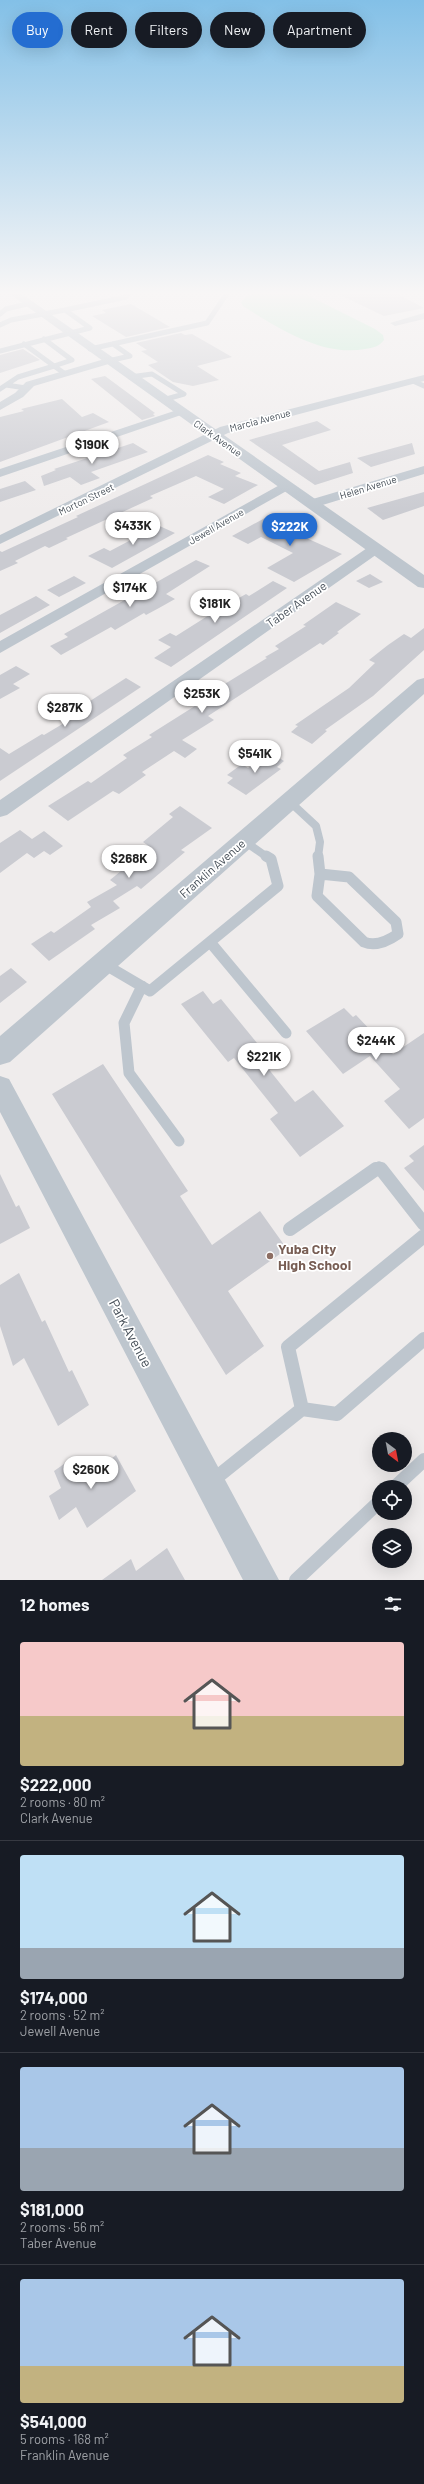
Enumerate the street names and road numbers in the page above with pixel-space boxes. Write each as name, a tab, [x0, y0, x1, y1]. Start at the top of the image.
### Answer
street label: Marcia Avenue	[228, 406, 292, 434]
street label: Clark Avenue	[192, 417, 244, 459]
street label: Helen Avenue	[338, 473, 398, 501]
street label: Morton Street	[56, 480, 116, 518]
street label: Jewell Avenue	[186, 505, 246, 547]
street label: Taber Avenue	[263, 578, 329, 630]
street label: Franklin Avenue	[176, 836, 248, 900]
street label: Park Avenue	[106, 1296, 156, 1370]

